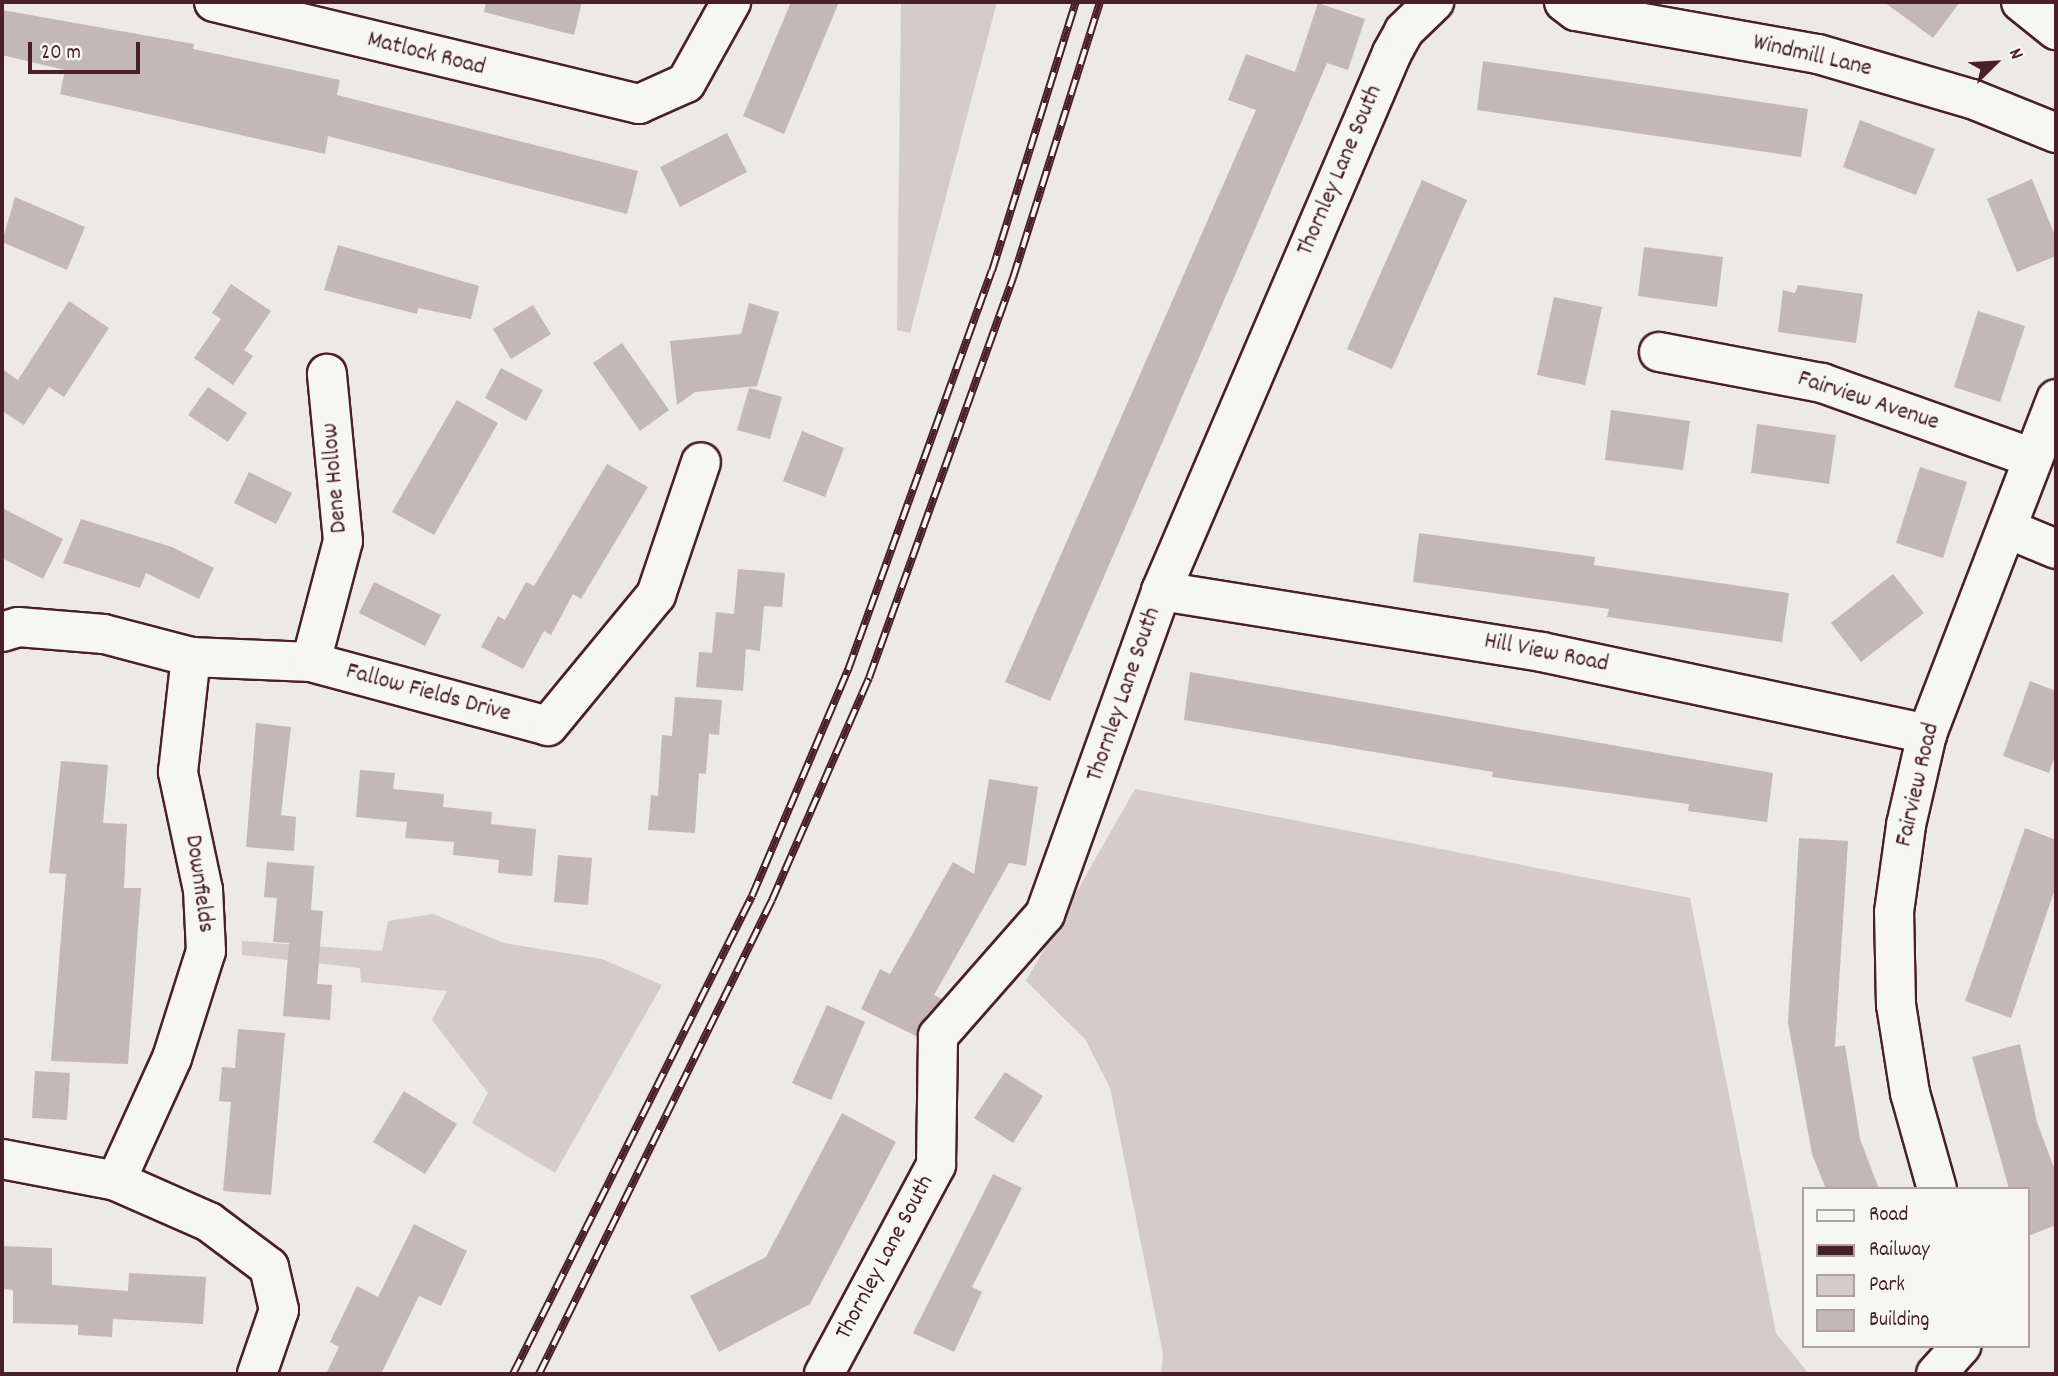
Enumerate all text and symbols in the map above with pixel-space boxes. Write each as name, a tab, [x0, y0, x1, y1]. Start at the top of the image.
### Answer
street label: Matlock Road	[364, 26, 488, 84]
scale bar	[32, 28, 144, 72]
north arrow	[1960, 28, 2030, 98]
street label: Windmill Lane	[1750, 29, 1874, 85]
text: 20 m	[41, 39, 81, 69]
text: N	[2000, 44, 2029, 64]
street label: Thornley Lane South	[1292, 81, 1390, 261]
street label: Fairview Avenue	[1794, 366, 1942, 438]
street label: Dene Hollow	[317, 422, 355, 534]
street label: Thornley Lane South	[1082, 604, 1168, 786]
street label: Hill View Road	[1481, 628, 1611, 680]
street label: Fallow Fields Drive	[342, 658, 514, 730]
street label: Fairview Road	[1891, 720, 1947, 850]
street label: Downfields	[177, 833, 219, 935]
street label: Thornley Lane South	[830, 1171, 942, 1345]
legend	[1802, 1187, 2030, 1348]
text: Road	[1869, 1201, 1908, 1231]
text: Railway	[1869, 1236, 1930, 1266]
text: Park	[1869, 1271, 1905, 1301]
text: Building	[1869, 1306, 1929, 1336]

